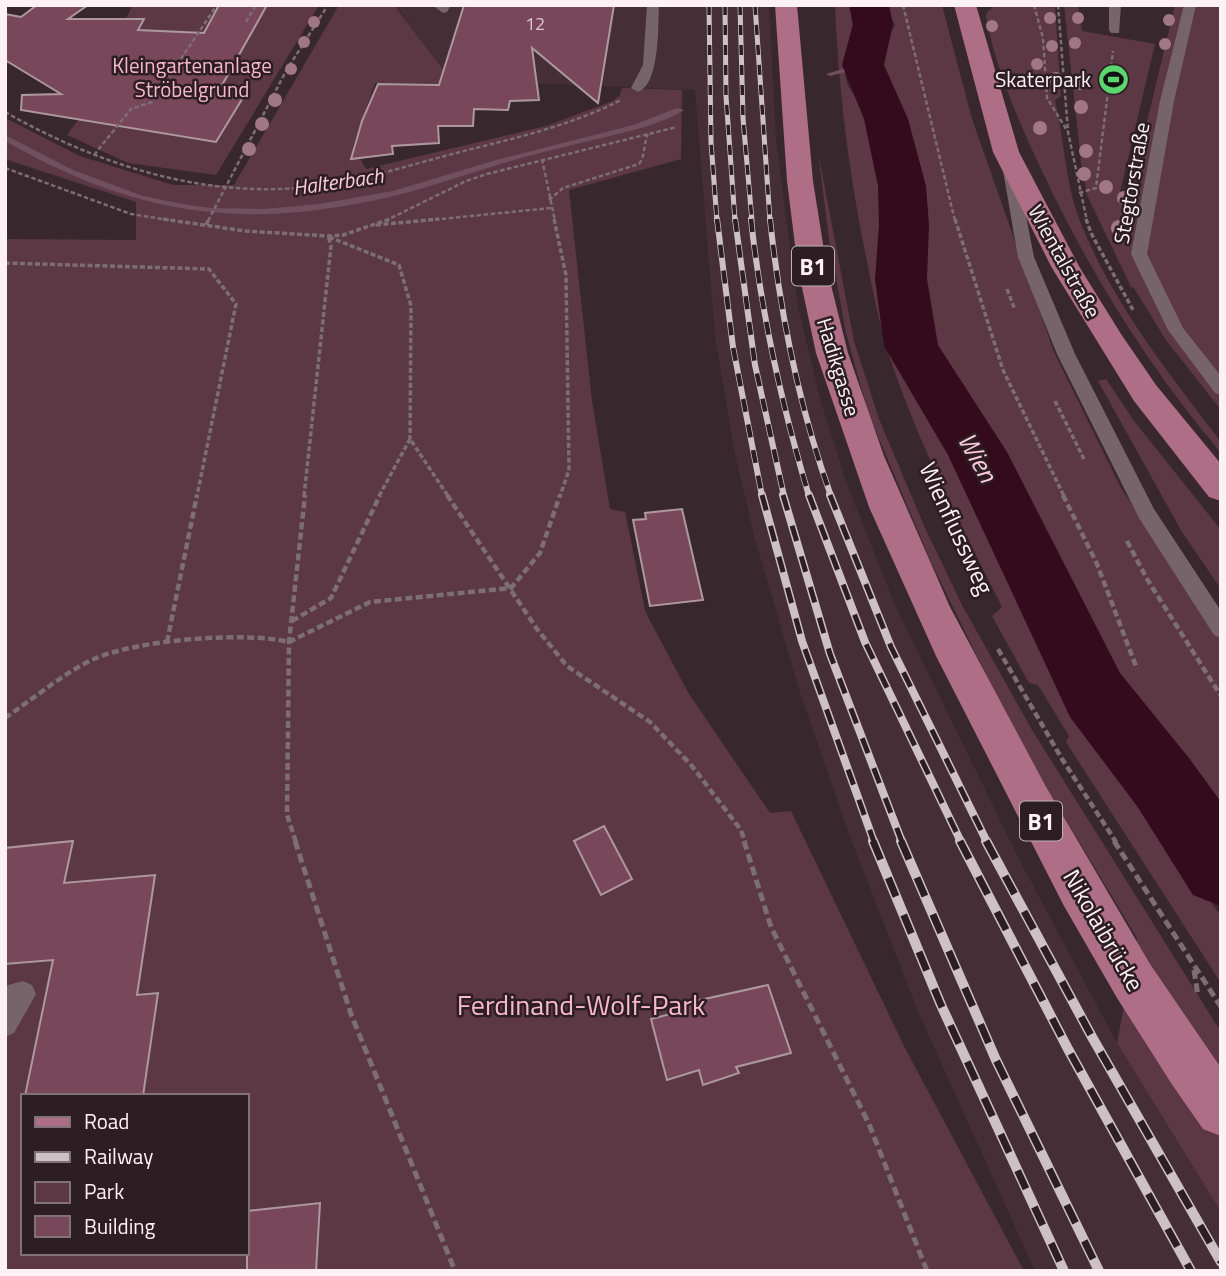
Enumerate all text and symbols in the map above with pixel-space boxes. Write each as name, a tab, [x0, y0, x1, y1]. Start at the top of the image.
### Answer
house number: 12	[525, 10, 545, 37]
park label: Kleingartenanlage Ströbelgrund	[112, 49, 272, 105]
sports icon: Skaterpark	[1097, 62, 1131, 96]
place label: Skaterpark	[995, 63, 1091, 95]
street label: Stegtorstraße	[1105, 120, 1157, 246]
water label: Halterbach	[291, 159, 386, 203]
street label: Wientalstraße	[1021, 198, 1109, 324]
road number: B1	[792, 246, 834, 286]
street label: Hadikgasse	[809, 314, 869, 420]
water label: Wien	[948, 425, 1008, 490]
street label: Wienflussweg	[911, 456, 1003, 600]
road number: B1	[1020, 802, 1062, 841]
street label: Nikolaibrücke	[1055, 862, 1153, 998]
park label: Ferdinand-Wolf-Park	[457, 983, 705, 1026]
legend	[21, 1094, 248, 1255]
text: Road	[84, 1105, 129, 1137]
text: Railway	[84, 1140, 153, 1172]
text: Park	[84, 1175, 124, 1207]
text: Building	[84, 1210, 156, 1242]

